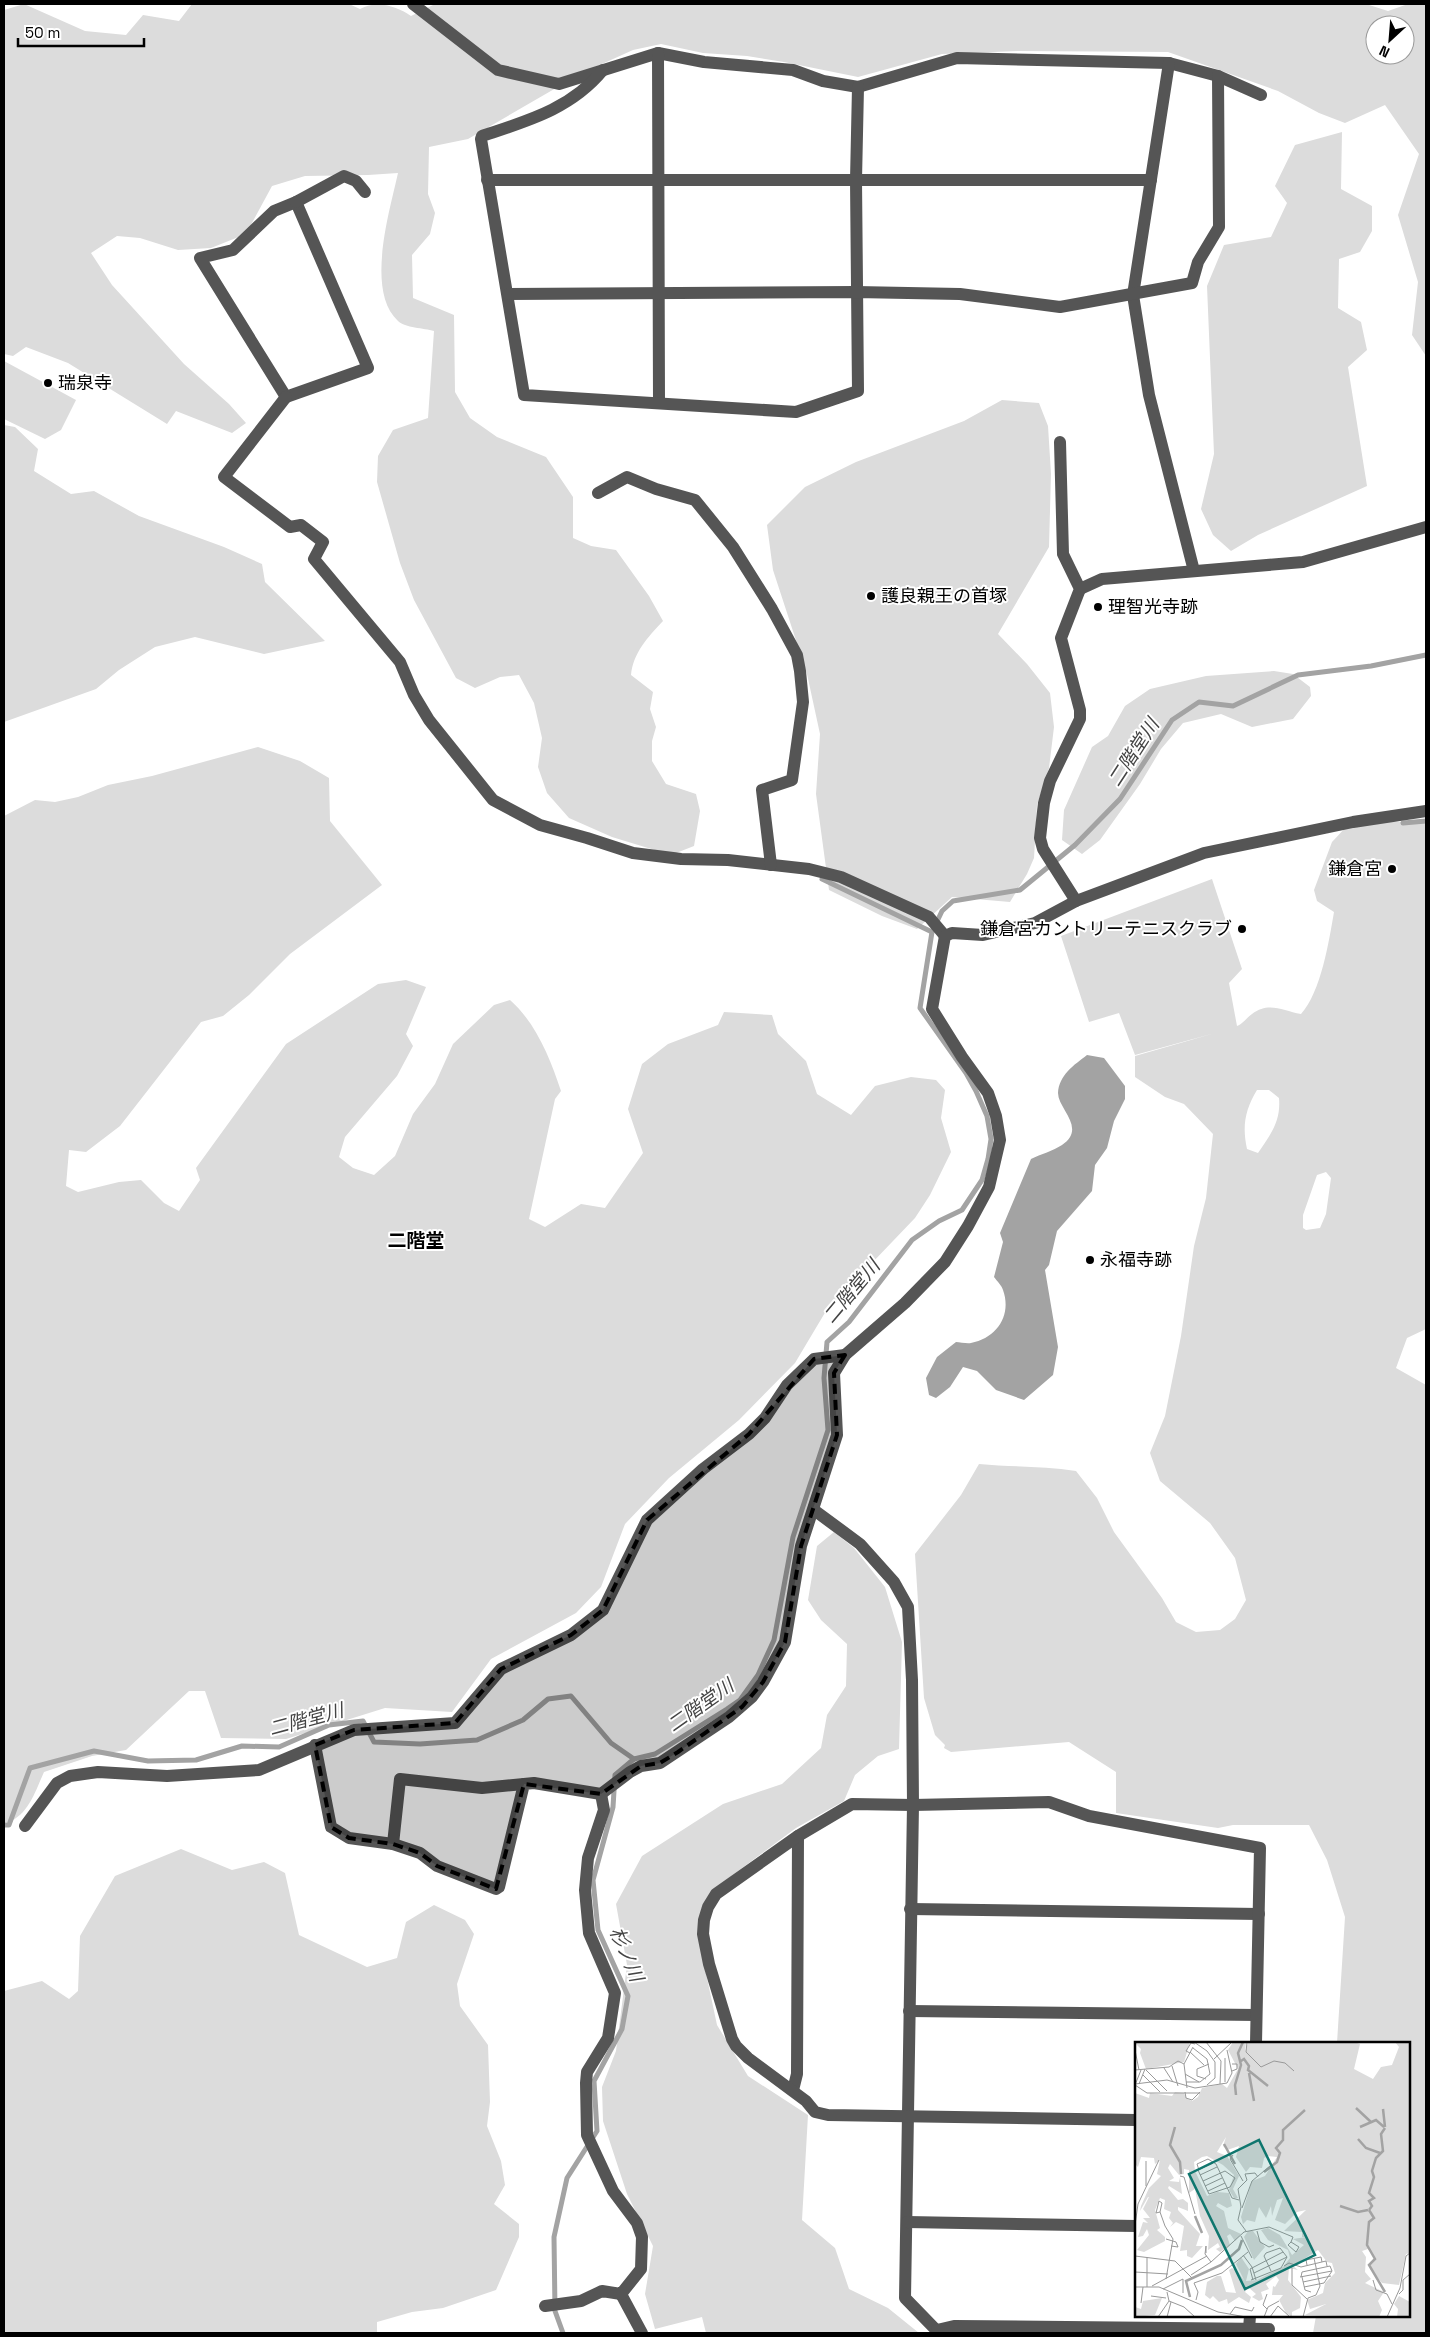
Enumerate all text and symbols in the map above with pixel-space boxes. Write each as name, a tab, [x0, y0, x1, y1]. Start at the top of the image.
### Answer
scale bar	[18, 15, 144, 47]
north arrow	[1365, 15, 1415, 65]
text: 50 m	[25, 23, 60, 42]
text: N	[1376, 42, 1392, 62]
place label: 瑞泉寺	[58, 371, 112, 394]
marker: 瑞泉寺	[42, 377, 54, 389]
place label: 護良親王の首塚	[881, 584, 1007, 607]
marker: 護良親王の首塚	[865, 590, 877, 602]
place label: 理智光寺跡	[1108, 595, 1198, 618]
marker: 理智光寺跡	[1092, 601, 1104, 613]
water label: 二階堂川	[1102, 712, 1166, 791]
place label: 鎌倉宮	[1328, 857, 1382, 880]
marker: 鎌倉宮	[1386, 863, 1398, 875]
place label: 鎌倉宮カントリーテニスクラブ	[980, 917, 1232, 940]
marker: 鎌倉宮カントリーテニスクラブ	[1236, 923, 1248, 935]
district label: 二階堂	[387, 1228, 445, 1253]
place label: 永福寺跡	[1100, 1248, 1172, 1271]
water label: 二階堂川	[817, 1253, 887, 1328]
marker: 永福寺跡	[1084, 1254, 1096, 1266]
water label: 二階堂川	[662, 1672, 740, 1737]
water label: 二階堂川	[266, 1697, 348, 1741]
water label: 杉ノ川	[604, 1923, 650, 1987]
inset map	[1135, 2042, 1410, 2317]

